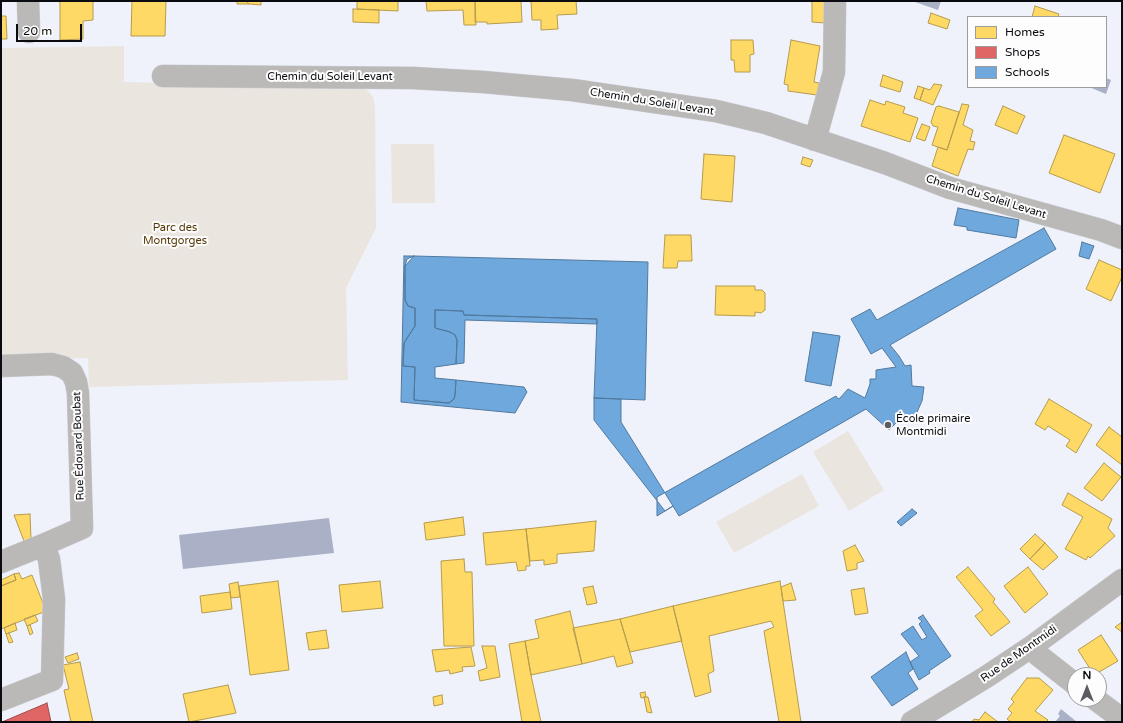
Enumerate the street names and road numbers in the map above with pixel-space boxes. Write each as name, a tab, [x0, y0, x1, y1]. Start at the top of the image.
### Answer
street label: Chemin du Soleil Levant	[267, 70, 393, 84]
street label: Chemin du Soleil Levant	[589, 86, 715, 118]
street label: Chemin du Soleil Levant	[924, 172, 1048, 222]
street label: Rue Édouard Boubat	[71, 391, 87, 501]
street label: Rue de Montmidi	[978, 623, 1060, 685]

